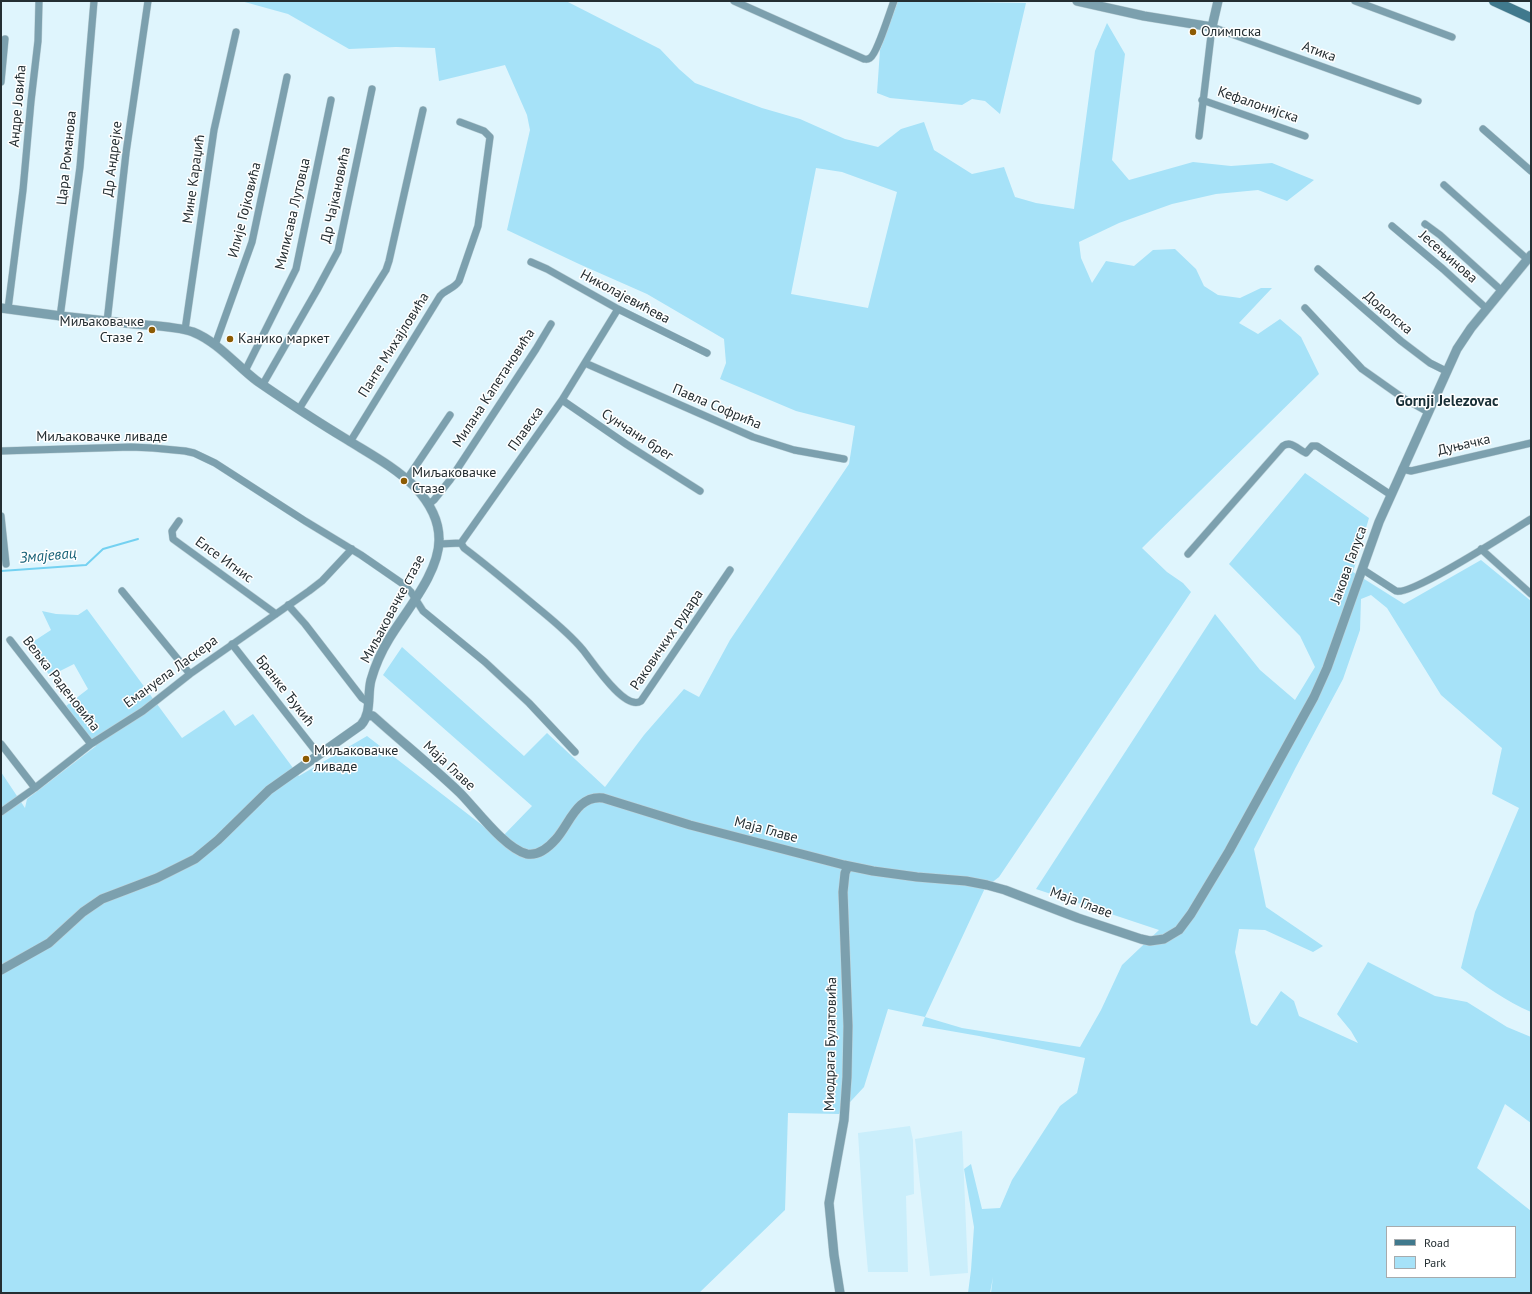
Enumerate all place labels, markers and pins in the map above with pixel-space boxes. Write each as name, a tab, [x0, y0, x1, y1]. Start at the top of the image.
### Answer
place label: Олимпска	[1201, 24, 1261, 40]
marker: Олимпска	[1188, 27, 1198, 37]
place label: Миљаковачке Стазе 2	[60, 314, 144, 346]
marker: Миљаковачке Стазе 2	[147, 325, 157, 335]
place label: Канико маркет	[238, 331, 329, 347]
marker: Канико маркет	[225, 334, 235, 344]
place label: Миљаковачке Стазе	[412, 465, 496, 498]
marker: Миљаковачке Стазе	[399, 476, 409, 486]
place label: Миљаковачке ливаде	[314, 743, 398, 776]
marker: Миљаковачке ливаде	[301, 754, 311, 764]

